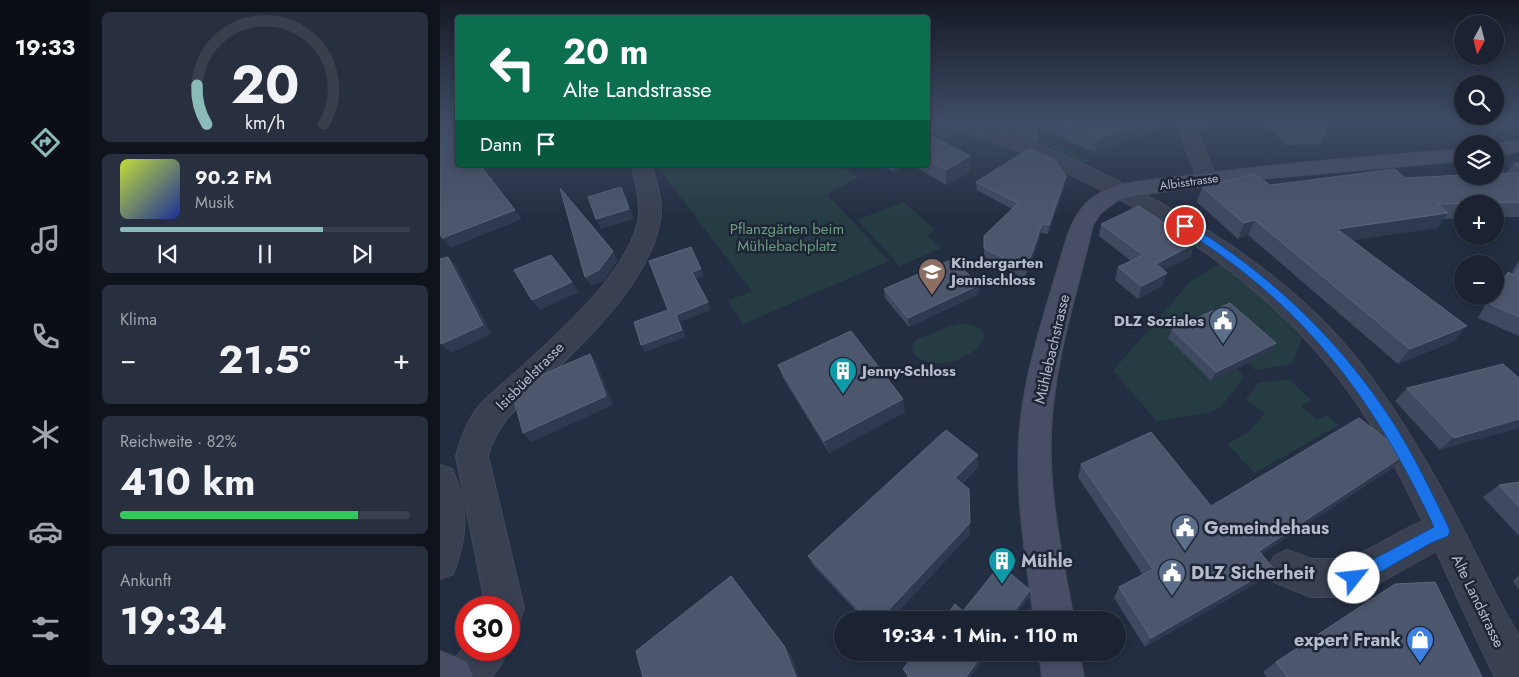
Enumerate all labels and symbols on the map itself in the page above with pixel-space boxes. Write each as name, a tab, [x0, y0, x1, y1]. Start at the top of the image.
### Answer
north arrow	[1454, 15, 1504, 65]
street label: Albisstrasse	[1159, 169, 1219, 195]
pin	[1164, 205, 1206, 247]
park label: Pflanzgärten beim Mühlebachplatz	[730, 218, 844, 257]
place label: Kindergarten Jennischloss	[948, 252, 1043, 291]
school or university icon: Kindergarten Jennischloss	[917, 257, 947, 296]
street label: Mühlebachstrasse	[1029, 292, 1075, 406]
public building icon: DLZ Soziales	[1208, 306, 1238, 345]
place label: DLZ Soziales	[1114, 310, 1204, 332]
street label: Isisbüelstrasse	[491, 337, 569, 415]
building icon: Jenny-Schloss	[828, 356, 858, 395]
place label: Jenny-Schloss	[859, 360, 956, 382]
public building icon: Gemeindehaus	[1170, 513, 1200, 552]
place label: Gemeindehaus	[1204, 515, 1329, 541]
building icon: Mühle	[987, 546, 1017, 585]
place label: Mühle	[1021, 548, 1073, 574]
position arrow	[1327, 551, 1379, 603]
street label: Alte Landstrasse	[1446, 551, 1510, 652]
public building icon: DLZ Sicherheit	[1157, 558, 1187, 597]
place label: DLZ Sicherheit	[1191, 560, 1315, 586]
speed limit sign: 30	[455, 596, 520, 661]
shop icon: expert Frank	[1405, 625, 1435, 664]
place label: expert Frank	[1294, 627, 1402, 653]

